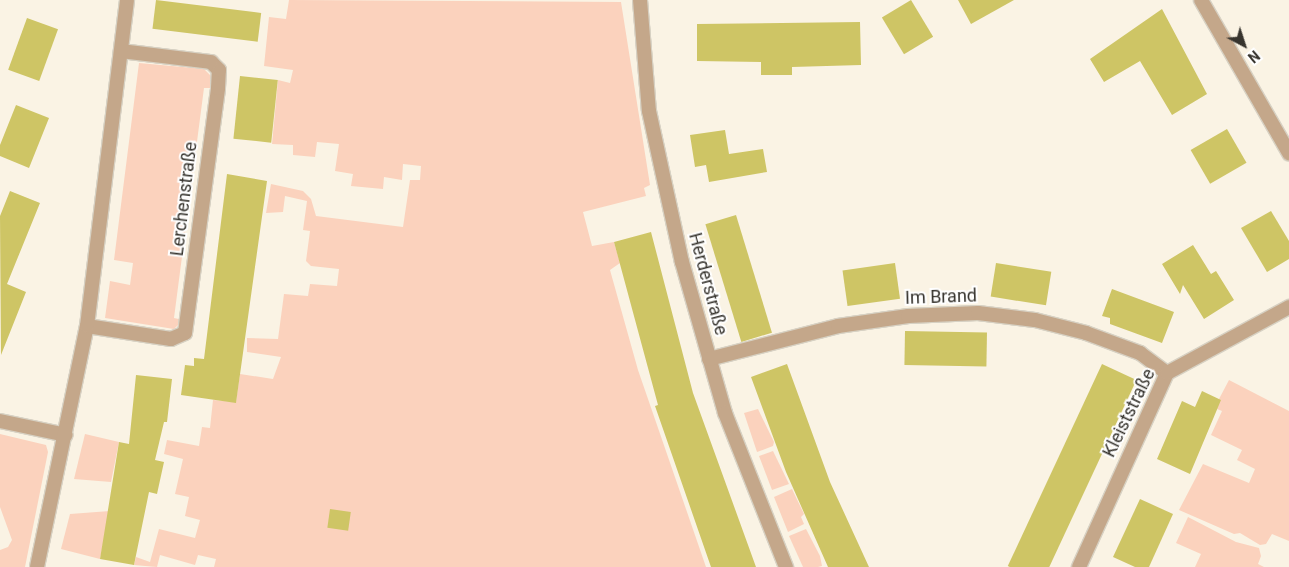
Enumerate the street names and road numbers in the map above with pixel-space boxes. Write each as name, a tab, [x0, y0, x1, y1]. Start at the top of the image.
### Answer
street label: Lerchenstraße	[166, 141, 202, 257]
street label: Herderstraße	[684, 230, 732, 338]
street label: Im Brand	[905, 285, 977, 309]
street label: Kleiststraße	[1098, 365, 1160, 461]

